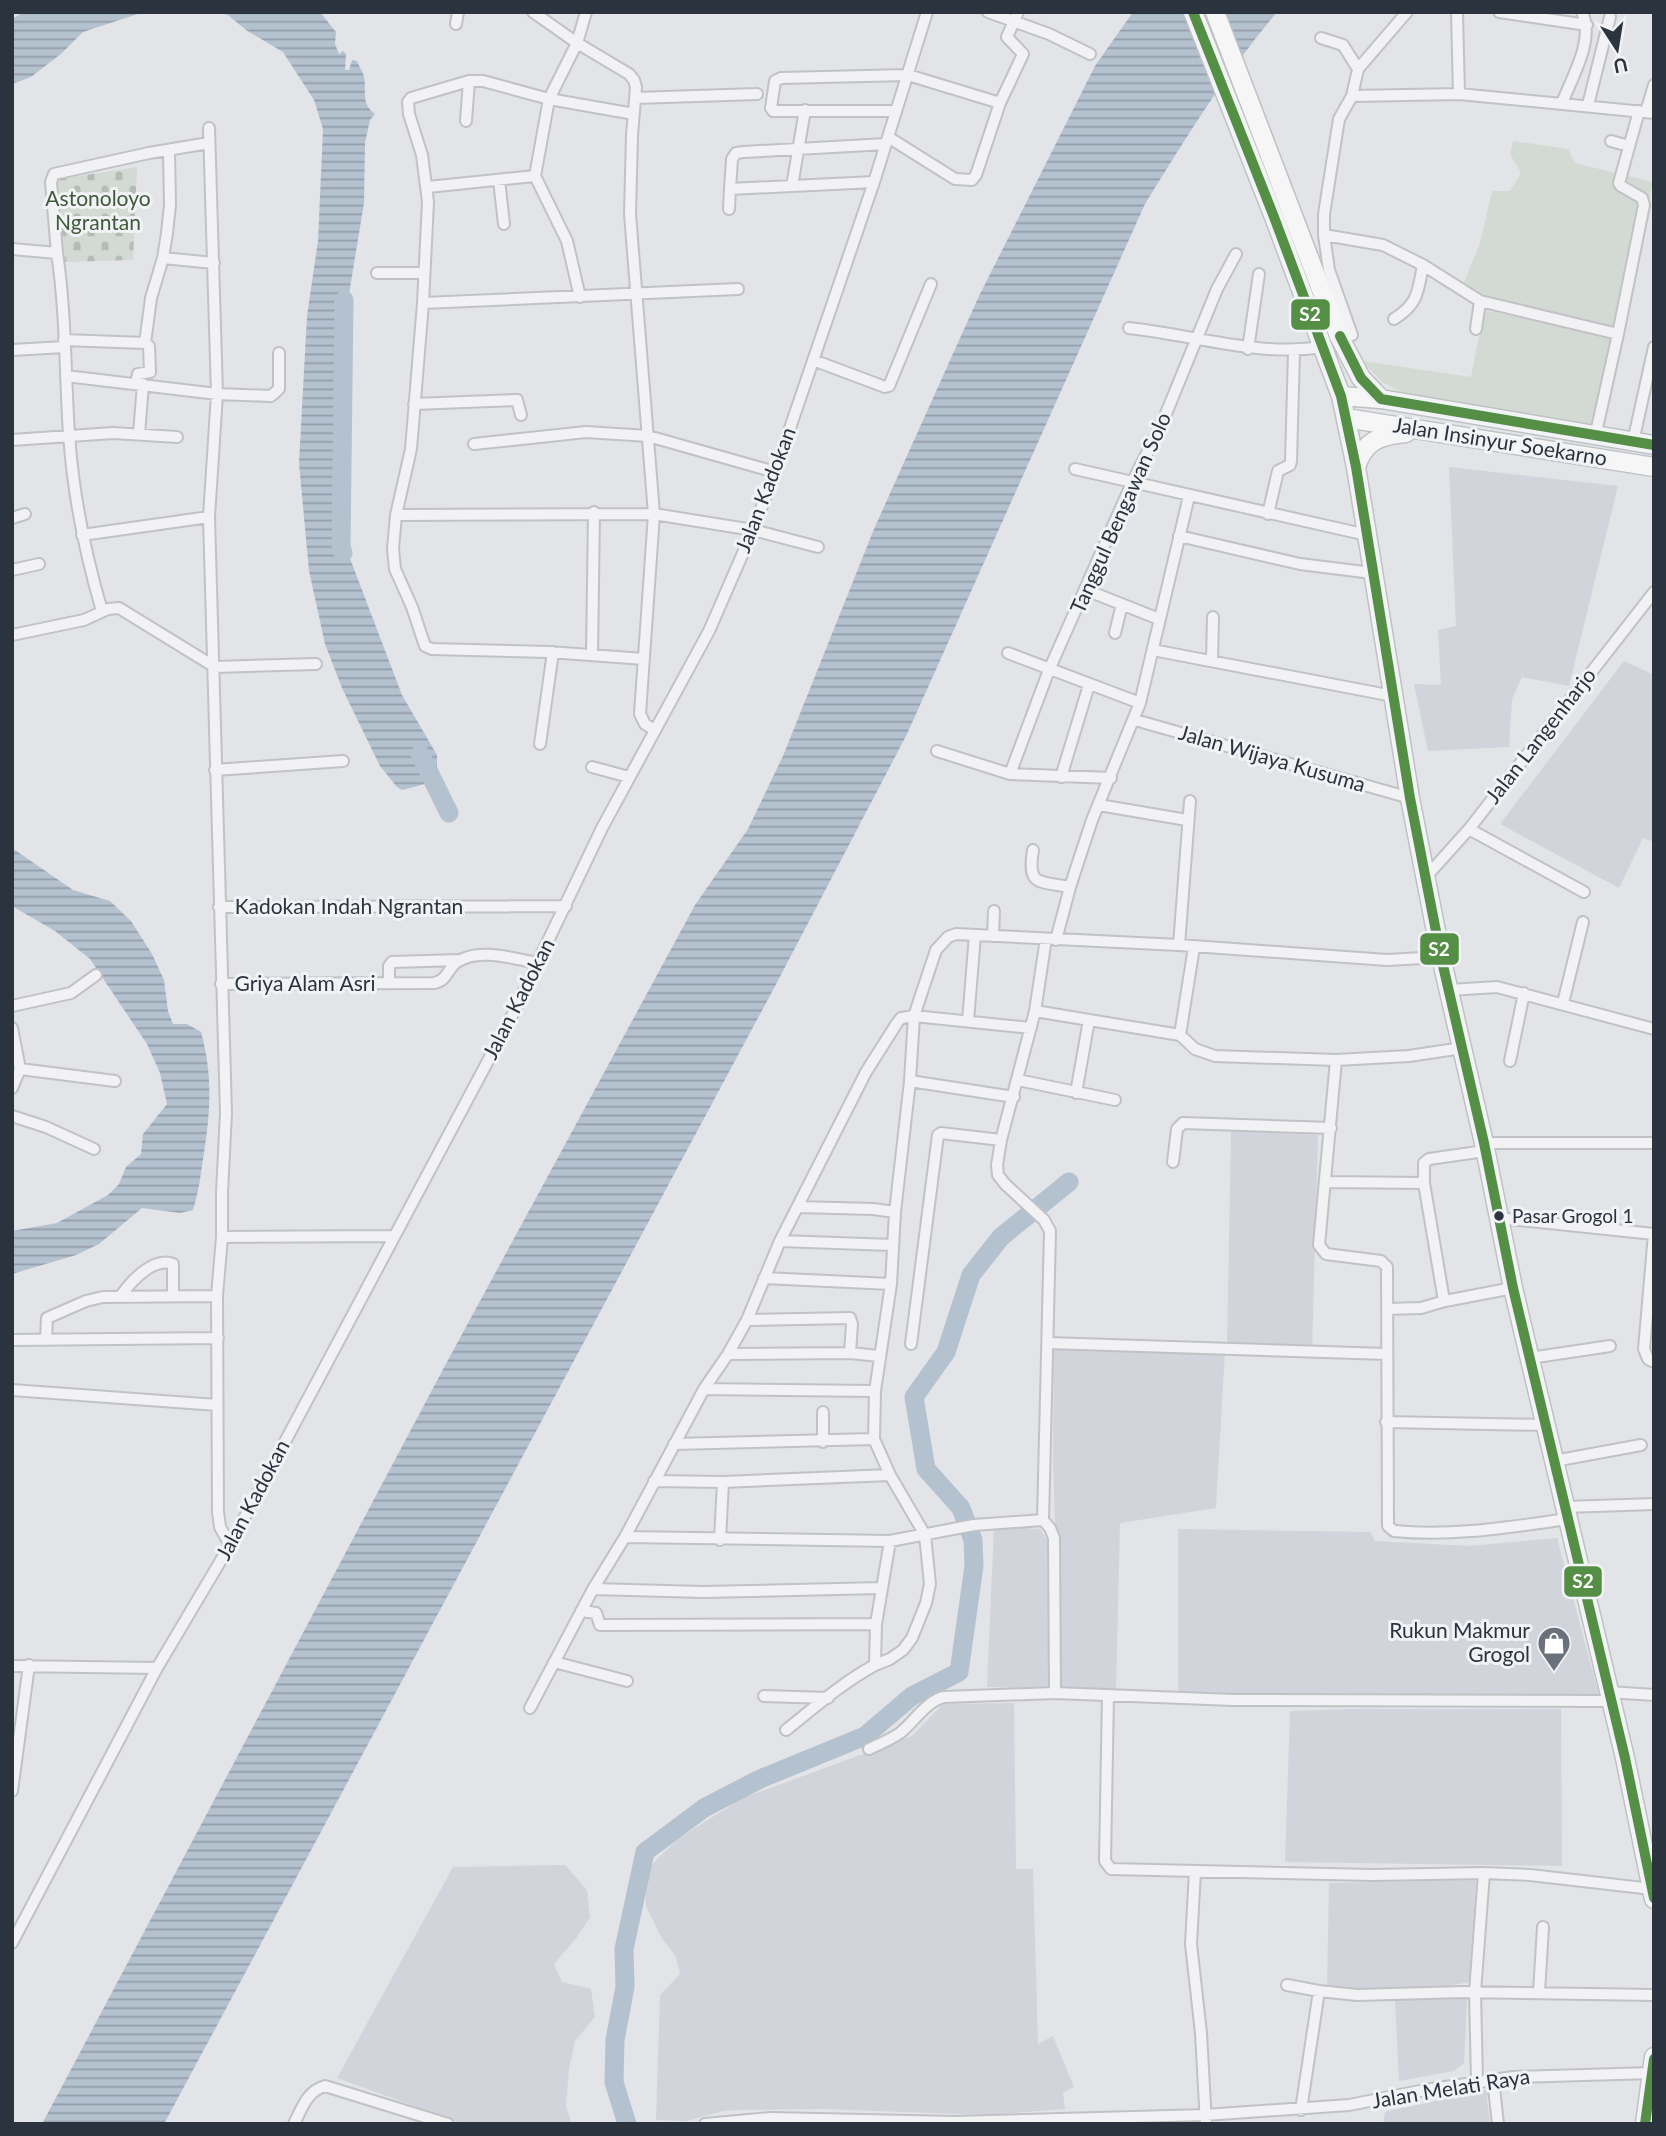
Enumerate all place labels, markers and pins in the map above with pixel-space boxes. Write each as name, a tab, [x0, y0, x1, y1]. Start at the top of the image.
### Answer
place label: Pasar Grogol 1	[1512, 1204, 1633, 1227]
marker: Pasar Grogol 1	[1492, 1209, 1506, 1223]
place label: Rukun Makmur Grogol	[1389, 1617, 1530, 1666]
shop icon: Rukun Makmur Grogol	[1535, 1624, 1573, 1673]

